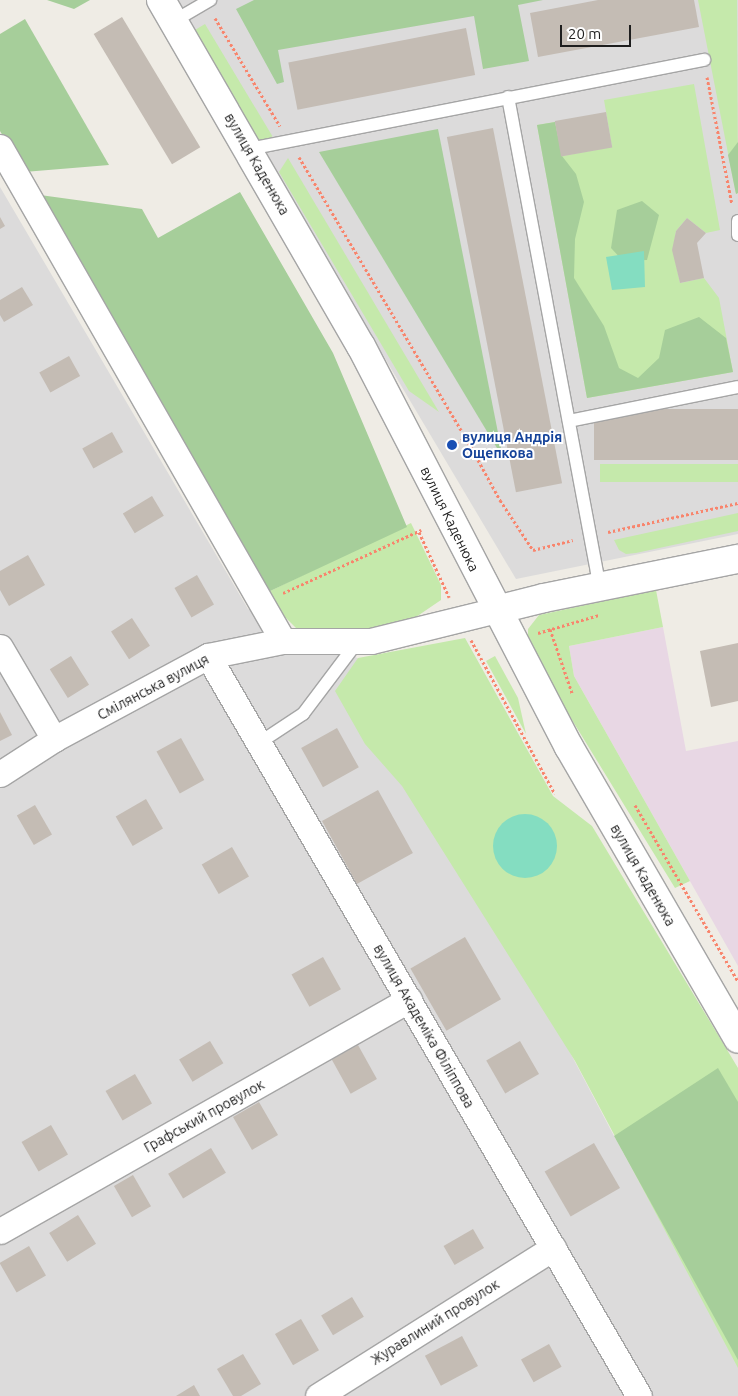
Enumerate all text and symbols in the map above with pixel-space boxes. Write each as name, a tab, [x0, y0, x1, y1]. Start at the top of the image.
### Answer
scale bar	[563, 15, 634, 47]
text: 20 m	[568, 25, 601, 42]
street label: вулиця Каденюка	[221, 110, 293, 218]
place label: вулиця Андрія Ощепкова	[462, 429, 562, 462]
marker: вулиця Андрія Ощепкова	[446, 439, 458, 451]
street label: вулиця Каденюка	[417, 464, 483, 574]
street label: Смілянська вулиця	[94, 651, 212, 723]
street label: вулиця Каденюка	[607, 821, 679, 929]
street label: вулиця Академіка Філіппова	[370, 941, 478, 1111]
street label: Графський провулок	[141, 1076, 267, 1156]
street label: Журавлиний провулок	[368, 1276, 502, 1368]

